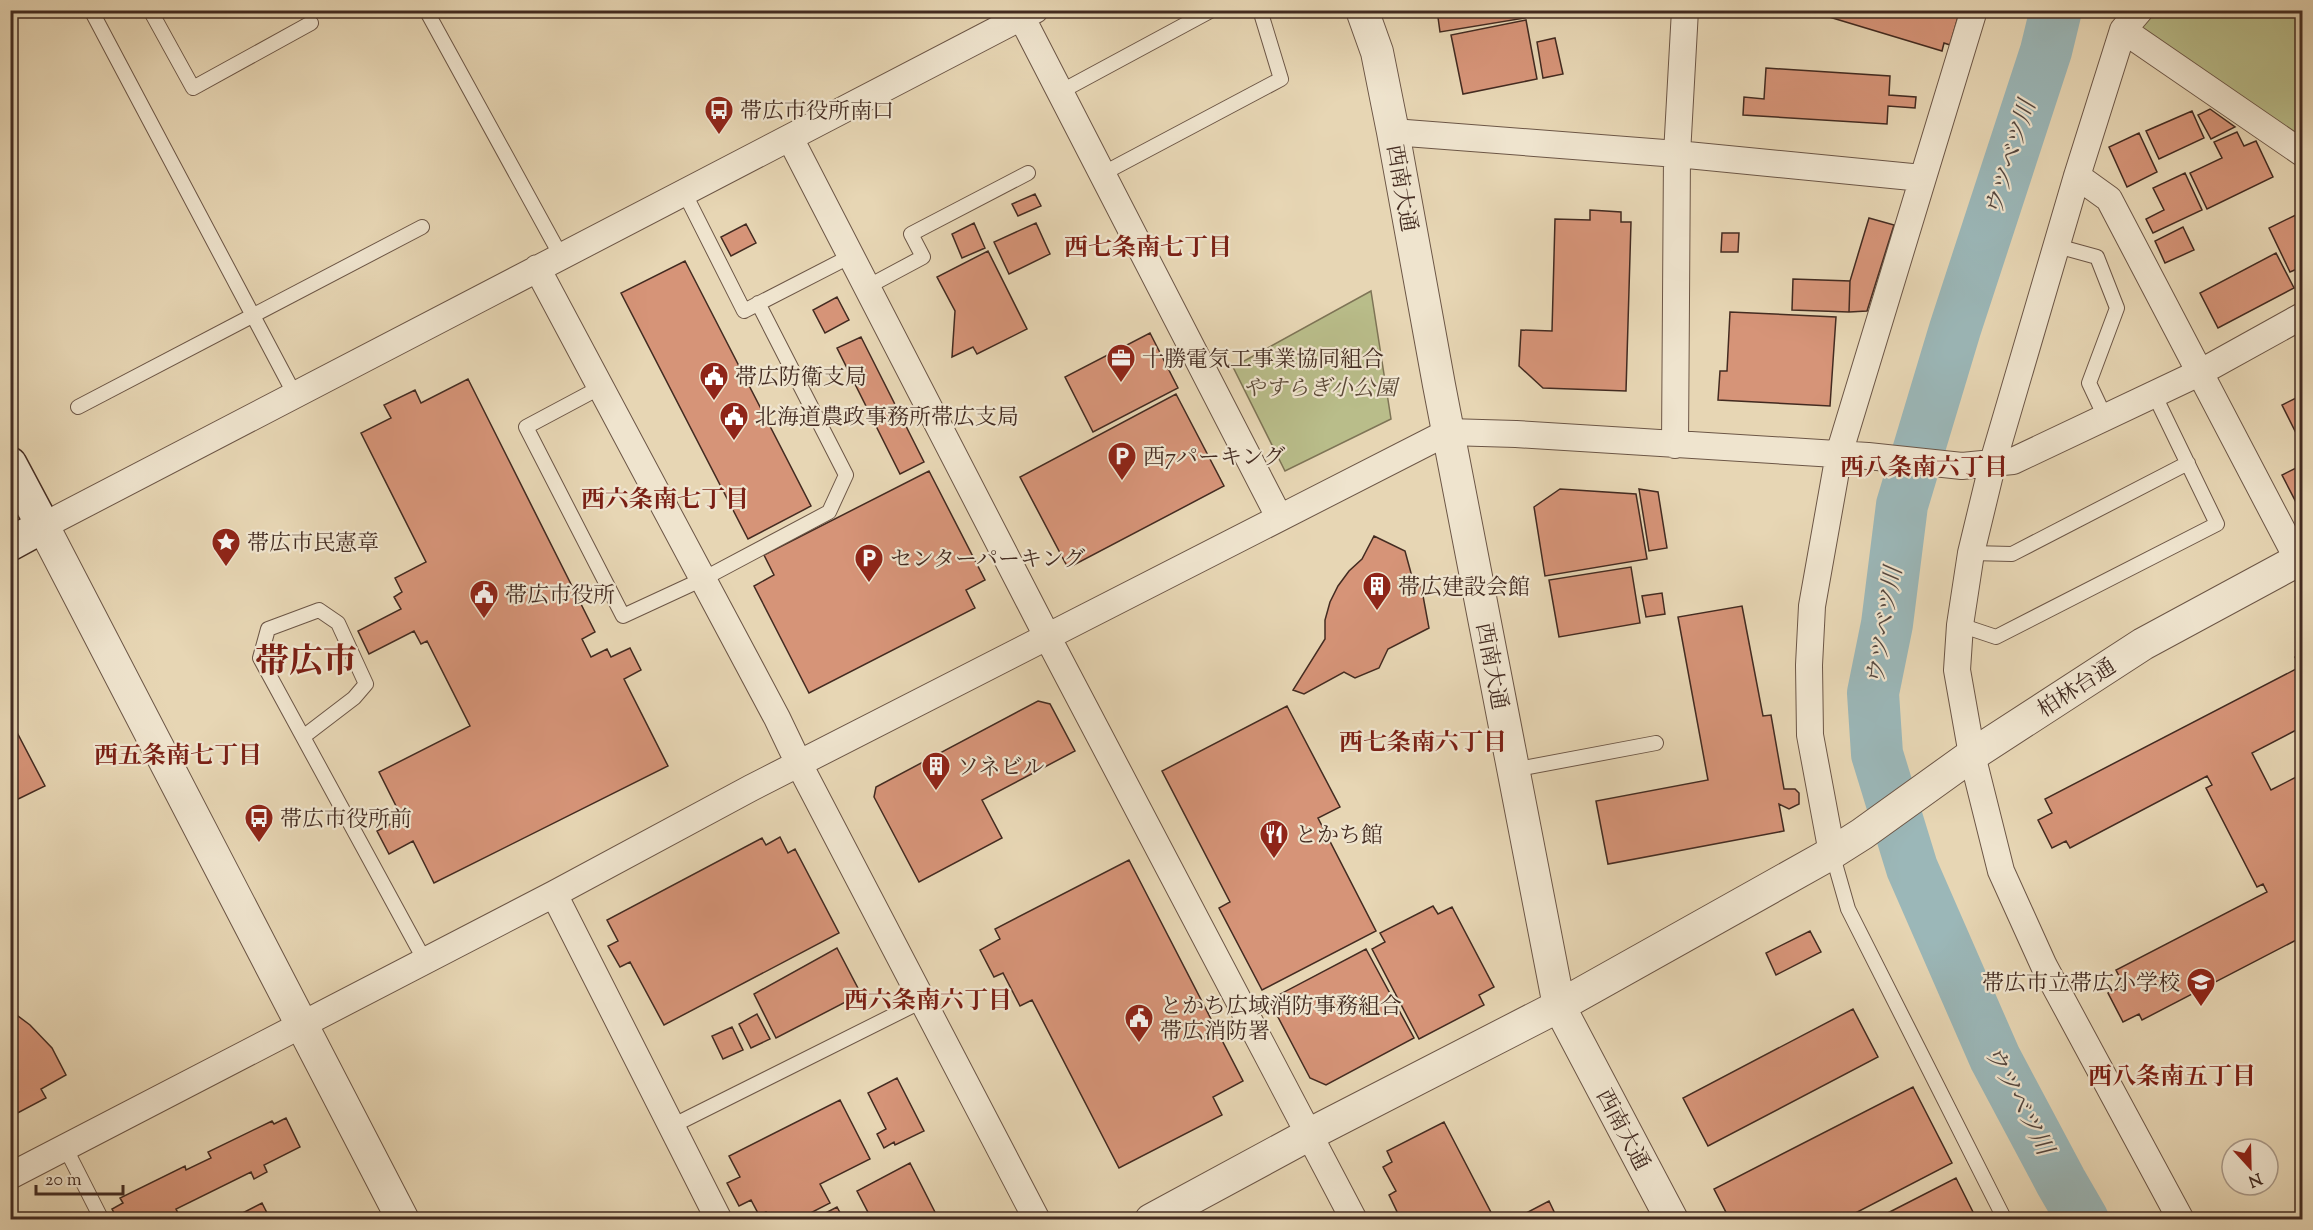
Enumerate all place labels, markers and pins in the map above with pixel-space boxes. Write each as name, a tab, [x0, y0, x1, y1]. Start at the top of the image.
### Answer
bus stop icon: 帯広市役所南口	[703, 94, 735, 136]
place label: 帯広市役所南口	[740, 97, 894, 129]
office icon: 十勝電気工事業協同組合	[1105, 342, 1137, 384]
place label: 十勝電気工事業協同組合	[1142, 345, 1384, 377]
public building icon: 帯広防衛支局	[698, 360, 730, 402]
place label: 帯広防衛支局	[735, 363, 867, 395]
public building icon: 北海道農政事務所帯広支局	[718, 400, 750, 442]
place label: 北海道農政事務所帯広支局	[755, 403, 1019, 435]
parking icon: 西7パーキング	[1106, 440, 1138, 482]
place label: 西7パーキング	[1143, 443, 1285, 475]
place icon: 帯広市民憲章	[210, 526, 242, 568]
place label: 帯広市民憲章	[247, 529, 379, 561]
parking icon: センターパーキング	[853, 542, 885, 584]
place label: センターパーキング	[890, 545, 1085, 577]
building icon: 帯広建設会館	[1361, 570, 1393, 612]
place label: 帯広建設会館	[1398, 573, 1530, 605]
public building icon: 帯広市役所	[468, 578, 500, 620]
place label: 帯広市役所	[505, 581, 615, 613]
building icon: ソネビル	[920, 750, 952, 792]
place label: ソネビル	[957, 753, 1045, 785]
bus stop icon: 帯広市役所前	[243, 802, 275, 844]
place label: 帯広市役所前	[280, 805, 412, 837]
restaurant icon: とかち館	[1258, 818, 1290, 860]
place label: とかち館	[1295, 821, 1383, 853]
school or university icon: 帯広市立帯広小学校	[2185, 966, 2217, 1008]
place label: 帯広市立帯広小学校	[1982, 969, 2180, 1001]
place label: とかち広域消防事務組合 帯広消防署	[1160, 992, 1402, 1049]
public building icon: とかち広域消防事務組合 帯広消防署	[1123, 1002, 1155, 1044]

